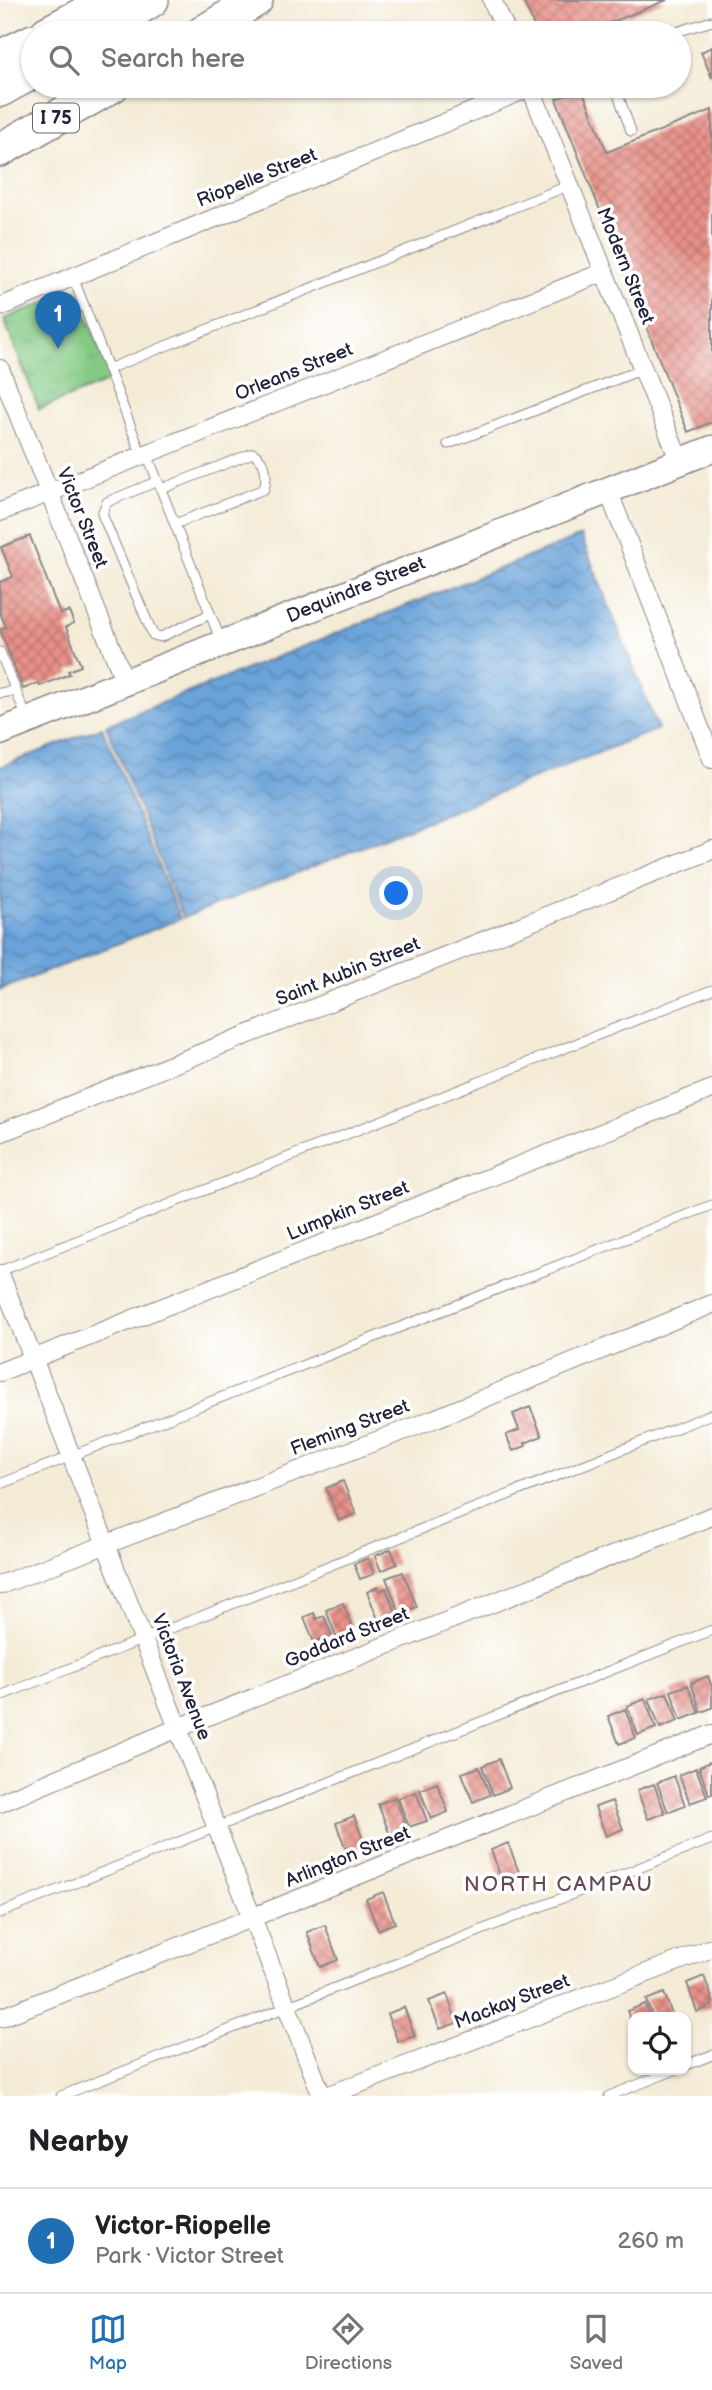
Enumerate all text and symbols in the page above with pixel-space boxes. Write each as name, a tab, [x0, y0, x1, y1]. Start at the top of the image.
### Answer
search box	[21, 21, 691, 98]
icon: search	[45, 41, 83, 79]
text: Search here	[101, 44, 245, 75]
road number: I 75	[33, 104, 79, 132]
street label: Riopelle Street	[194, 143, 321, 213]
street label: Modern Street	[591, 204, 659, 328]
pin: 1	[35, 291, 81, 349]
street label: Orleans Street	[232, 338, 356, 406]
street label: Victor Street	[51, 464, 113, 572]
street label: Dequindre Street	[283, 552, 429, 628]
your location	[379, 876, 413, 910]
street label: Saint Aubin Street	[273, 933, 423, 1011]
street label: Lumpkin Street	[284, 1176, 413, 1246]
street label: Fleming Street	[287, 1395, 413, 1461]
street label: Goddard Street	[282, 1603, 413, 1673]
street label: Victoria Avenue	[146, 1611, 216, 1743]
street label: Arlington Street	[282, 1821, 414, 1892]
district label: NORTH CAMPAU	[464, 1872, 654, 1897]
street label: Mackay Street	[451, 1969, 573, 2034]
map controls	[628, 2012, 691, 2075]
button: locate	[628, 2012, 691, 2075]
text: Nearby	[28, 2124, 128, 2160]
text: Victor-Riopelle	[95, 2211, 271, 2242]
text: 1	[46, 2227, 56, 2255]
text: 260 m	[618, 2227, 684, 2255]
text: Park · Victor Street	[95, 2242, 284, 2270]
tab: Map	[89, 2310, 127, 2375]
tab: Directions	[305, 2310, 392, 2375]
tab: Saved	[570, 2310, 623, 2375]

